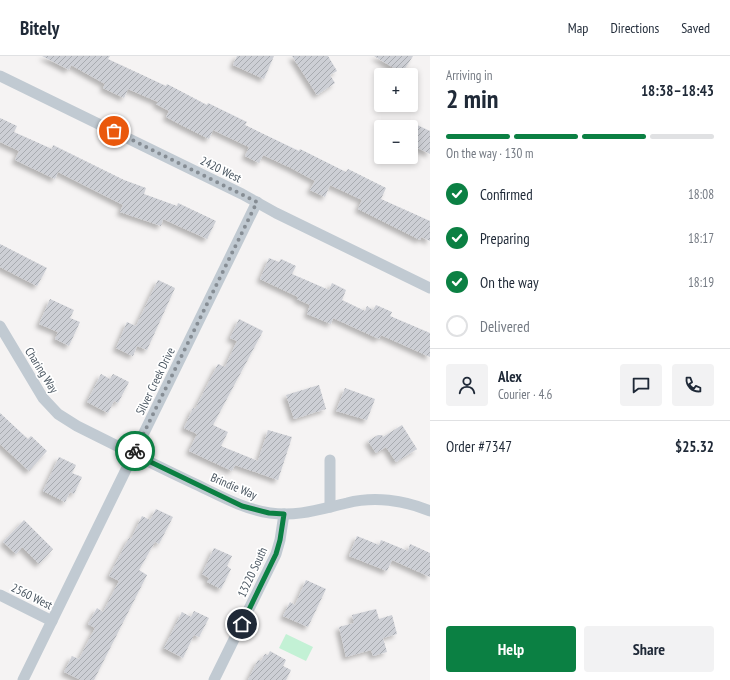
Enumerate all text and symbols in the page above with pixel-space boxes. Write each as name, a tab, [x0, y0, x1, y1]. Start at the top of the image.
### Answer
text: Bitely	[20, 16, 59, 40]
text: Map	[568, 19, 588, 37]
text: Directions	[610, 19, 659, 37]
text: Saved	[681, 19, 710, 37]
text: Arriving in	[446, 67, 493, 84]
map controls	[374, 68, 418, 164]
button: +	[374, 68, 418, 112]
text: 18:38–18:43	[641, 81, 714, 100]
text: 2 min	[446, 82, 499, 115]
pin	[97, 114, 131, 148]
icon: bag	[103, 120, 125, 142]
button: −	[374, 120, 418, 164]
text: On the way · 130 m	[446, 145, 533, 162]
street label: 2420 West	[198, 153, 245, 186]
icon: check	[446, 183, 468, 205]
text: Confirmed	[480, 185, 533, 204]
text: 18:08	[688, 186, 714, 203]
icon: check	[446, 227, 468, 249]
text: Preparing	[480, 229, 530, 248]
text: 18:17	[688, 230, 714, 247]
icon: check	[446, 271, 468, 293]
text: On the way	[480, 273, 539, 292]
text: 18:19	[688, 274, 714, 291]
text: Delivered	[480, 317, 530, 336]
street label: Charing Way	[22, 344, 62, 396]
street label: Silver Creek Drive	[132, 345, 178, 417]
button: person	[446, 364, 488, 406]
button: chat	[620, 364, 662, 406]
button: phone	[672, 364, 714, 406]
text: Alex	[498, 367, 522, 386]
text: Courier · 4.6	[498, 386, 552, 403]
courier	[115, 431, 155, 471]
text: Order #7347	[446, 437, 512, 456]
text: $25.32	[675, 437, 714, 456]
icon: bike	[124, 440, 146, 462]
street label: Brindie Way	[209, 470, 260, 503]
street label: 13220 South	[234, 545, 270, 599]
street label: 2560 West	[9, 580, 56, 613]
pin	[225, 607, 259, 641]
icon: home	[231, 613, 253, 635]
button: Help	[446, 626, 576, 672]
button: Share	[584, 626, 714, 672]

